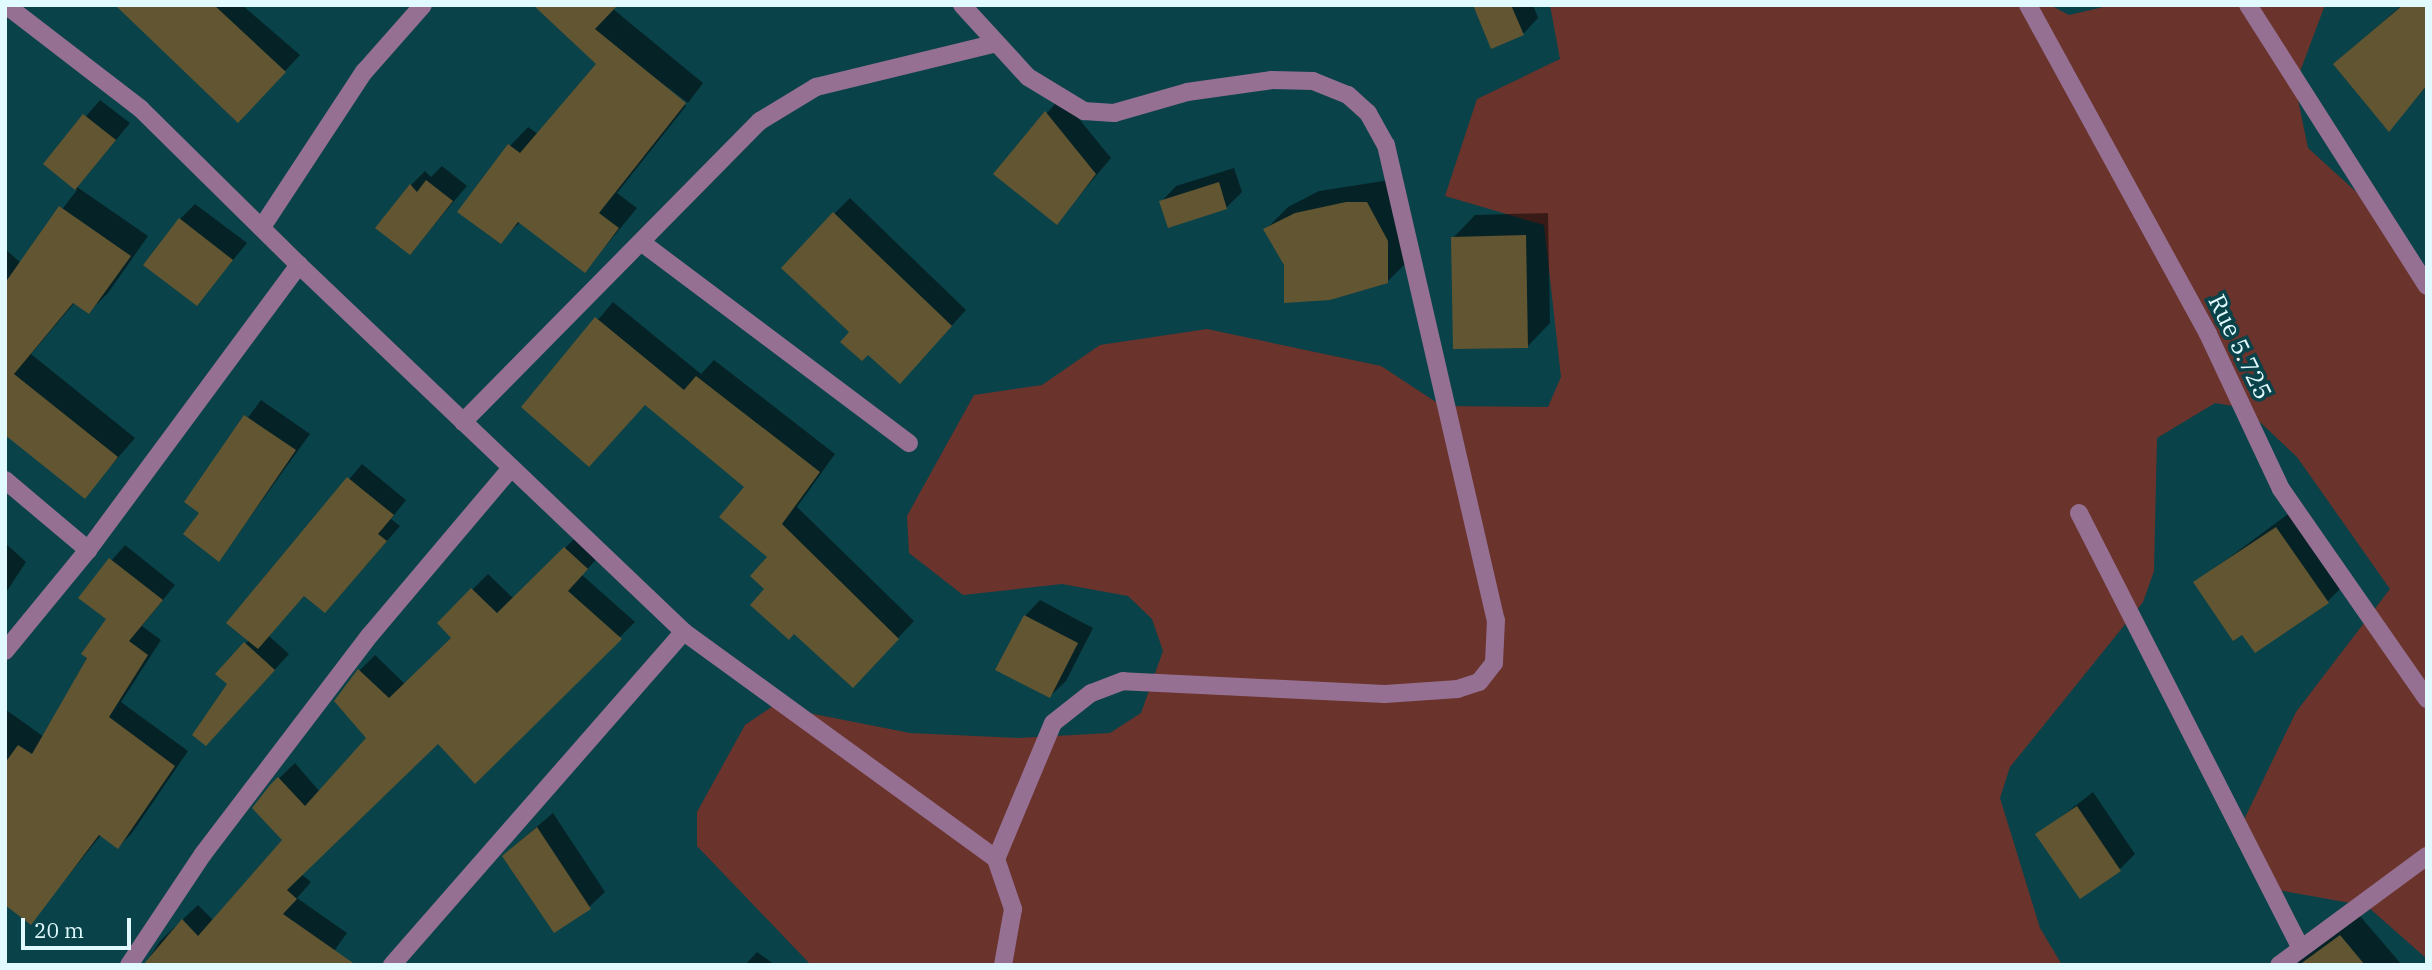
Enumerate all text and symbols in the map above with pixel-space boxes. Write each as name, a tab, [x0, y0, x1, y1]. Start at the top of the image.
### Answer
street label: Rue 5.725	[2202, 290, 2278, 404]
scale bar	[24, 904, 135, 948]
text: 20 m	[34, 916, 84, 944]

